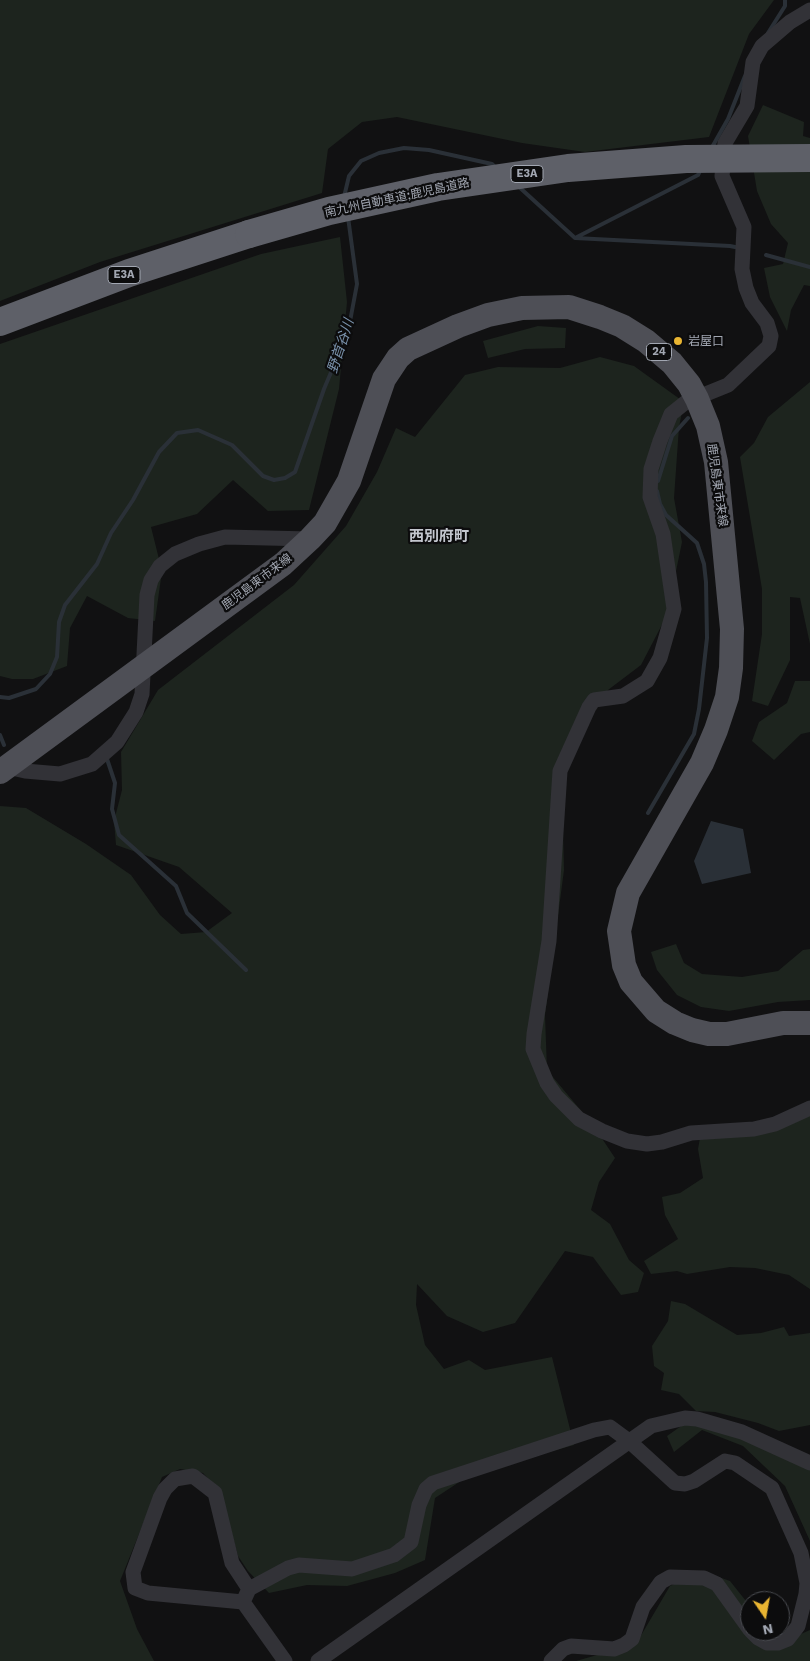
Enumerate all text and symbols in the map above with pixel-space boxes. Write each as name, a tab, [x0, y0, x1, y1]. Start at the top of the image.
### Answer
road number: E3A	[511, 165, 543, 182]
street label: 南九州自動車道;鹿児島道路	[323, 176, 471, 220]
road number: E3A	[108, 266, 140, 284]
water label: 野首谷川	[324, 317, 358, 375]
place label: 岩屋口	[688, 334, 724, 348]
marker: 岩屋口	[672, 335, 684, 347]
road number: 24	[646, 344, 672, 361]
street label: 鹿児島東市来線	[704, 442, 730, 528]
district label: 西別府町	[409, 528, 469, 546]
street label: 鹿児島東市来線	[219, 551, 295, 613]
north arrow	[740, 1591, 790, 1641]
text: N	[761, 1621, 775, 1639]

